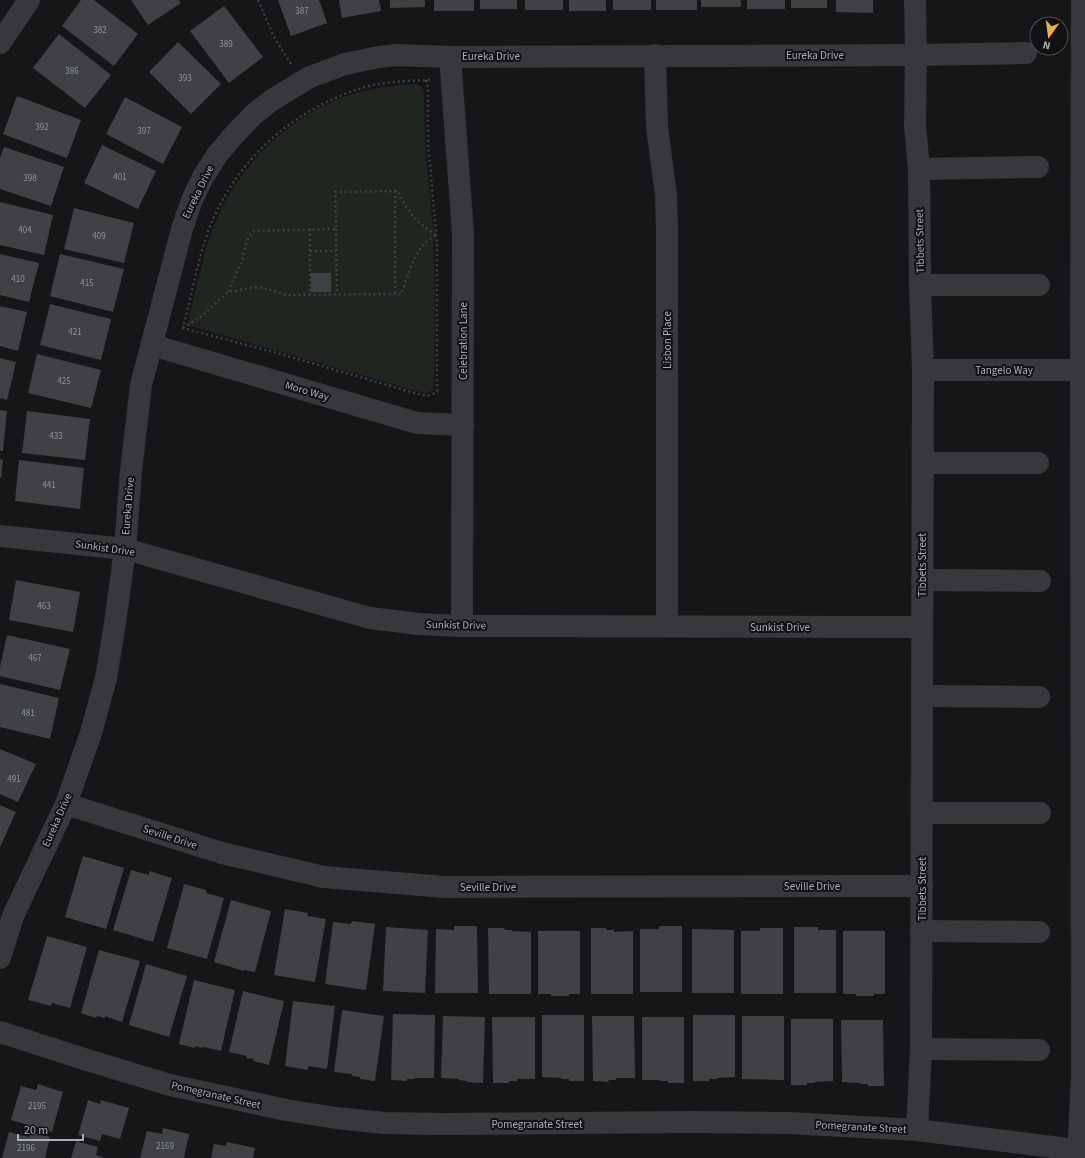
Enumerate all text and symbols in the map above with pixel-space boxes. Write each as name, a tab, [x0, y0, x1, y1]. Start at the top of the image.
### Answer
house number: 387	[295, 5, 309, 18]
north arrow	[1029, 16, 1069, 56]
house number: 382	[93, 24, 107, 37]
text: N	[1041, 37, 1052, 53]
house number: 389	[219, 38, 233, 51]
street label: Eureka Drive	[786, 48, 844, 63]
street label: Eureka Drive	[462, 49, 520, 64]
house number: 386	[65, 65, 79, 78]
house number: 393	[178, 72, 192, 85]
house number: 392	[35, 121, 49, 134]
house number: 397	[137, 125, 151, 138]
street label: Eureka Drive	[179, 162, 218, 221]
house number: 401	[113, 171, 127, 184]
house number: 398	[23, 172, 37, 185]
street label: Tibbets Street	[912, 209, 928, 273]
house number: 404	[18, 224, 32, 237]
house number: 409	[92, 230, 106, 243]
house number: 410	[11, 273, 25, 286]
house number: 415	[80, 277, 94, 290]
street label: Celebration Lane	[456, 301, 471, 380]
street label: Lisbon Place	[660, 311, 675, 369]
house number: 421	[68, 326, 82, 339]
street label: Tangelo Way	[975, 363, 1033, 378]
house number: 425	[57, 375, 71, 388]
street label: Moro Way	[283, 378, 331, 404]
house number: 433	[49, 430, 63, 443]
street label: Eureka Drive	[118, 476, 138, 535]
house number: 441	[42, 479, 56, 492]
street label: Tibbets Street	[915, 533, 930, 597]
street label: Sunkist Drive	[74, 536, 136, 560]
house number: 463	[37, 600, 51, 613]
street label: Sunkist Drive	[426, 617, 487, 633]
street label: Sunkist Drive	[750, 620, 811, 635]
house number: 467	[28, 652, 42, 665]
house number: 481	[21, 707, 35, 720]
house number: 491	[7, 773, 21, 786]
street label: Eureka Drive	[38, 790, 76, 849]
street label: Seville Drive	[141, 821, 200, 853]
street label: Tibbets Street	[915, 857, 930, 921]
street label: Seville Drive	[784, 879, 841, 894]
street label: Seville Drive	[460, 880, 517, 895]
street label: Pomegranate Street	[170, 1077, 262, 1113]
house number: 2195	[28, 1100, 46, 1113]
scale bar	[18, 1116, 83, 1142]
street label: Pomegranate Street	[491, 1117, 583, 1132]
street label: Pomegranate Street	[815, 1117, 907, 1137]
text: 20 m	[24, 1122, 48, 1139]
house number: 2169	[156, 1140, 174, 1153]
house number: 2196	[17, 1142, 35, 1155]

